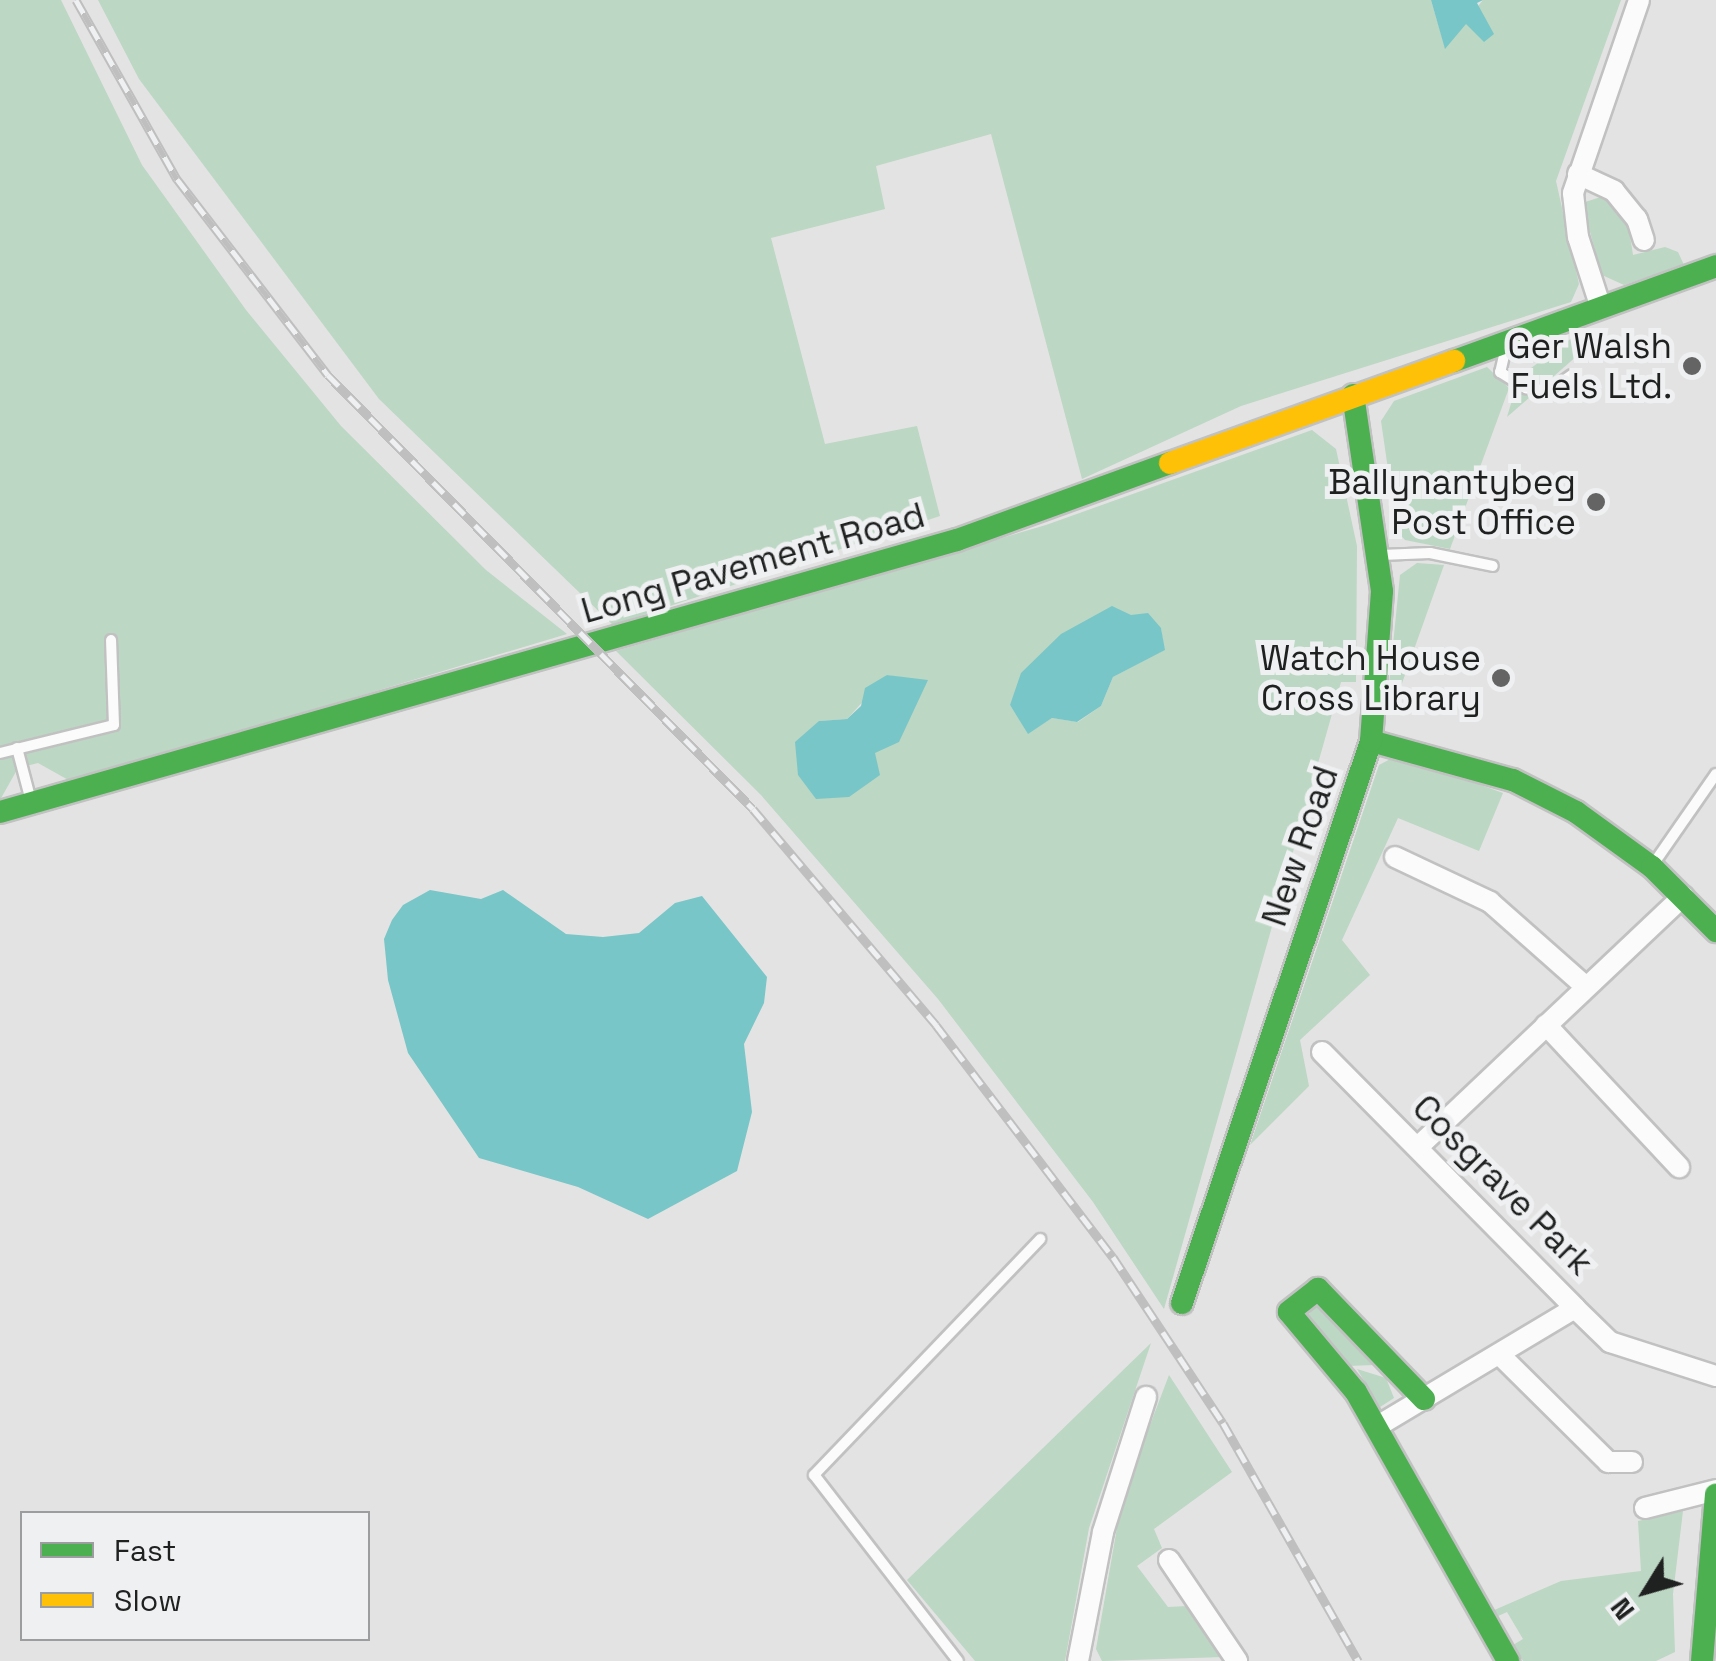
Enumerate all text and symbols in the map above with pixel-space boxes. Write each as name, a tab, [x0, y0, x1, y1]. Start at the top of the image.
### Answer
place label: Ger Walsh Fuels Ltd.	[1507, 325, 1672, 407]
marker: Ger Walsh Fuels Ltd.	[1681, 355, 1703, 377]
place label: Ballynantybeg Post Office	[1328, 461, 1576, 543]
marker: Ballynantybeg Post Office	[1585, 491, 1607, 513]
street label: Long Pavement Road	[577, 494, 929, 632]
place label: Watch House Cross Library	[1260, 637, 1481, 719]
marker: Watch House Cross Library	[1490, 667, 1512, 689]
street label: New Road	[1253, 760, 1347, 932]
street label: Cosgrave Park	[1404, 1086, 1602, 1284]
legend	[20, 1511, 370, 1641]
text: Fast	[114, 1531, 176, 1570]
north arrow	[1596, 1541, 1696, 1641]
text: Slow	[114, 1581, 182, 1620]
text: N	[1602, 1591, 1642, 1627]

